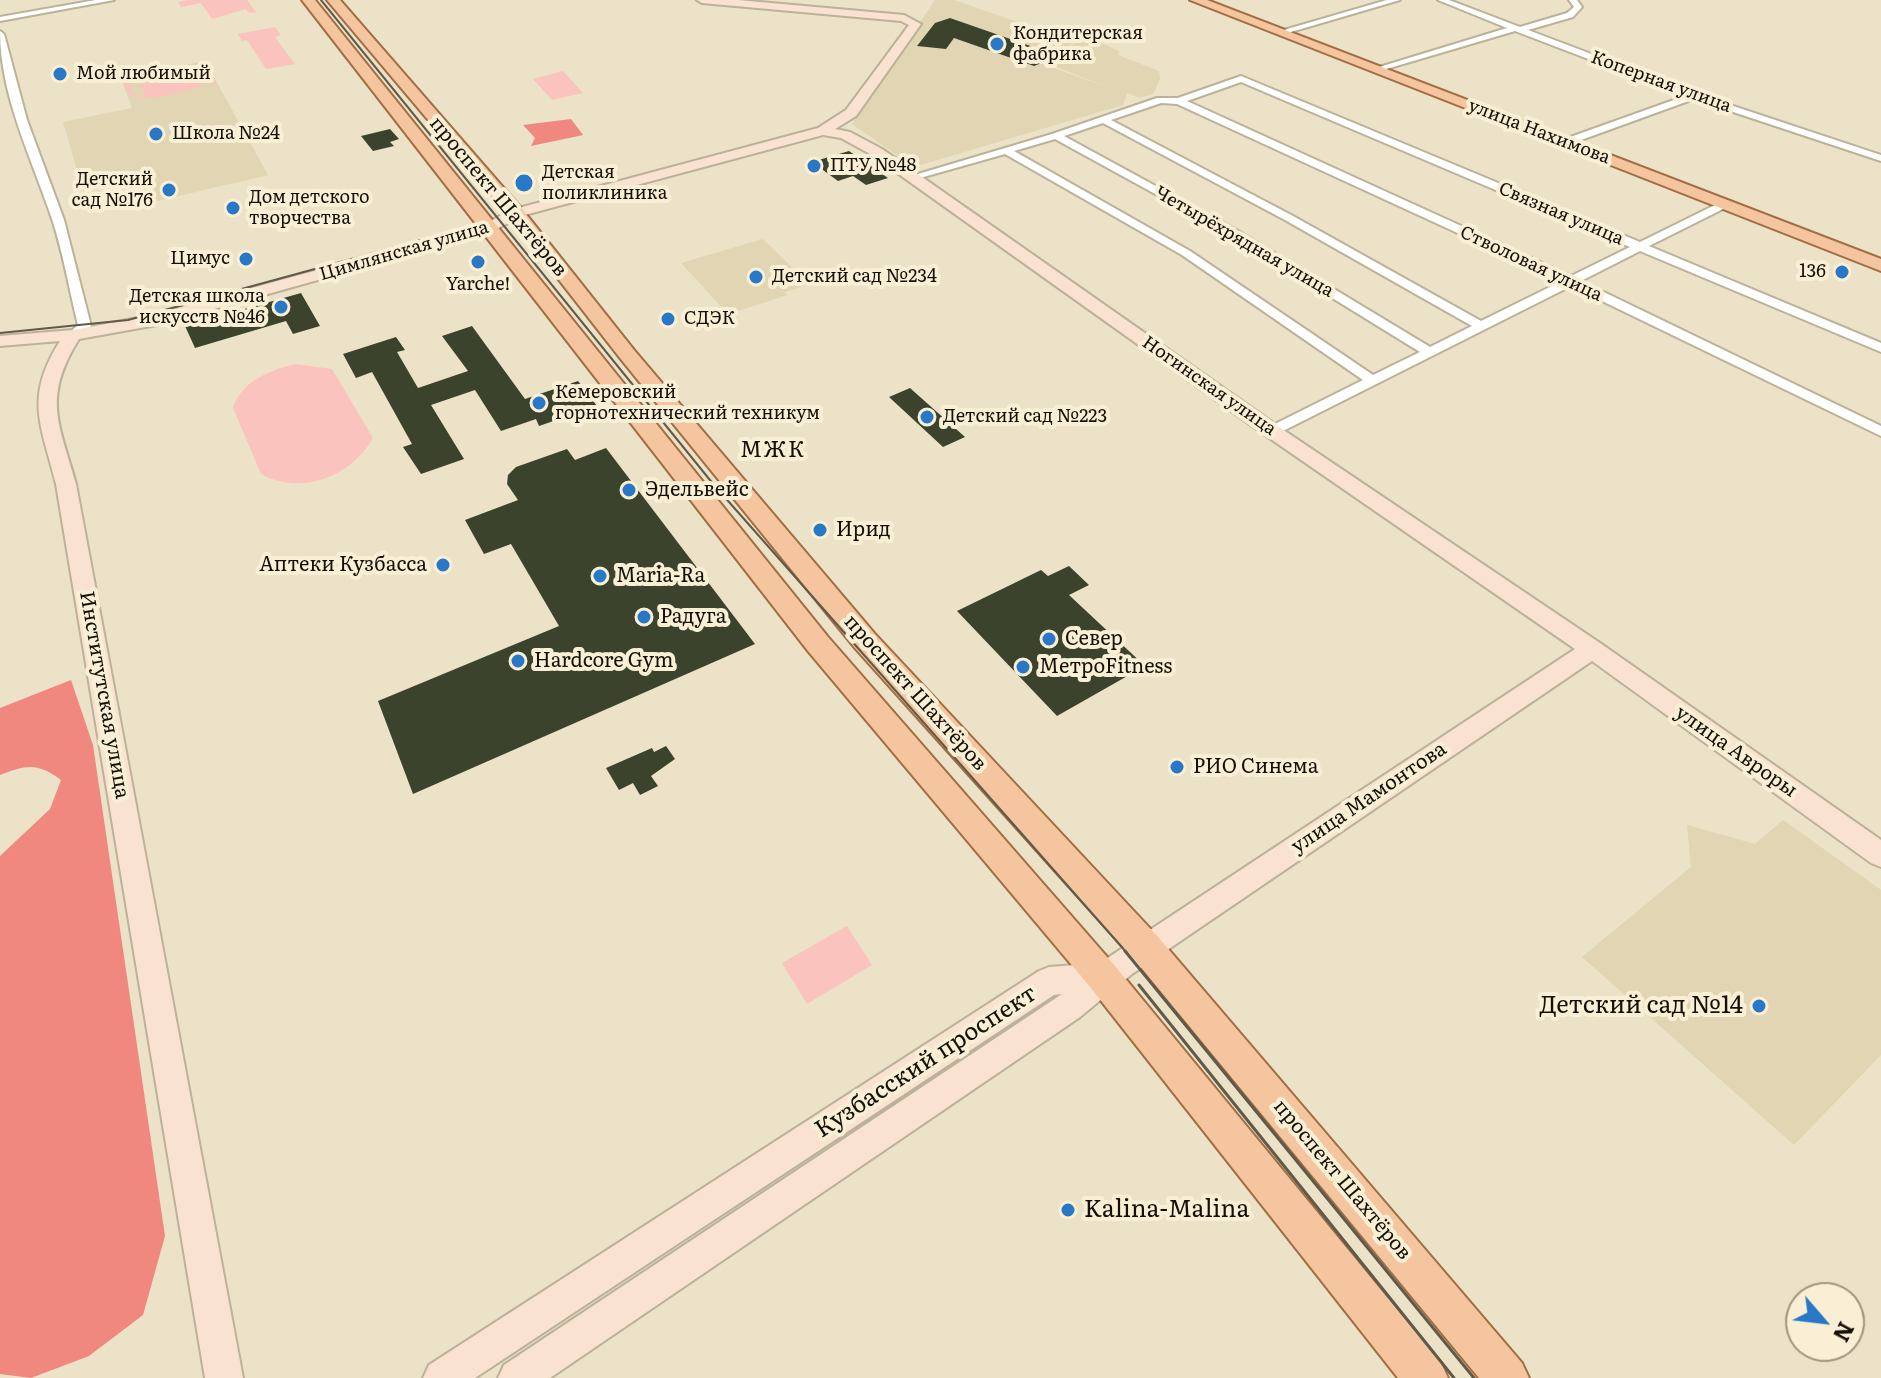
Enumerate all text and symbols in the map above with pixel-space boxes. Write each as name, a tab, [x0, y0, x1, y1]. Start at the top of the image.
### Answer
place label: Кондитерская фабрика	[1013, 23, 1143, 66]
marker: Кондитерская фабрика	[988, 35, 1006, 53]
street label: Коперная улица	[1588, 47, 1734, 117]
place label: Мой любимый	[76, 63, 211, 85]
marker: Мой любимый	[51, 65, 69, 83]
street label: улица Нахимова	[1465, 95, 1613, 169]
street label: проспект Шахтёров	[424, 112, 572, 282]
place label: Школа №24	[172, 123, 280, 145]
marker: Школа №24	[147, 125, 165, 143]
place label: ПТУ №48	[830, 155, 916, 177]
marker: ПТУ №48	[805, 157, 823, 175]
place label: Детская поликлиника	[542, 162, 667, 204]
place label: Детский сад №176	[72, 169, 153, 212]
marker: Детская поликлиника	[513, 172, 535, 194]
street label: Связная улица	[1495, 178, 1627, 250]
marker: Детский сад №176	[160, 181, 178, 199]
street label: Четырёхрядная улица	[1151, 182, 1337, 302]
place label: Дом детского творчества	[249, 187, 370, 230]
marker: Дом детского творчества	[224, 199, 242, 217]
street label: Цимлянская улица	[317, 217, 491, 285]
street label: Стволовая улица	[1457, 222, 1605, 306]
place label: Цимус	[170, 248, 230, 270]
marker: Цимус	[237, 250, 255, 268]
marker: Yarche!	[469, 253, 487, 271]
place label: 136	[1799, 261, 1826, 283]
marker: 136	[1833, 263, 1851, 281]
place label: Детский сад №234	[772, 266, 937, 288]
marker: Детский сад №234	[747, 268, 765, 286]
place label: Yarche!	[446, 274, 510, 296]
place label: Детская школа искусств №46	[129, 286, 265, 328]
marker: Детская школа искусств №46	[272, 298, 290, 316]
place label: СДЭК	[684, 308, 735, 330]
marker: СДЭК	[659, 310, 677, 328]
street label: Ногинская улица	[1138, 332, 1280, 440]
place label: Кемеровский горнотехнический техникум	[555, 382, 820, 424]
marker: Кемеровский горнотехнический техникум	[530, 394, 548, 412]
place label: Детский сад №223	[943, 406, 1107, 428]
marker: Детский сад №223	[918, 408, 936, 426]
district label: МЖК	[740, 438, 806, 464]
place label: Эдельвейс	[645, 478, 749, 502]
marker: Эдельвейс	[620, 481, 638, 499]
place label: Ирид	[836, 518, 891, 542]
marker: Ирид	[811, 521, 829, 539]
place label: Аптеки Кузбасса	[259, 553, 427, 577]
marker: Аптеки Кузбасса	[434, 556, 452, 574]
place label: Maria-Ra	[616, 564, 705, 588]
marker: Maria-Ra	[591, 567, 609, 585]
street label: Институтская улица	[74, 589, 134, 801]
place label: Радуга	[660, 605, 727, 629]
marker: Радуга	[635, 608, 653, 626]
street label: проспект Шахтёров	[839, 610, 991, 776]
place label: Север	[1065, 627, 1123, 651]
marker: Север	[1040, 630, 1058, 648]
place label: Hardcore Gym	[534, 649, 673, 673]
marker: Hardcore Gym	[509, 652, 527, 670]
place label: МетроFitness	[1039, 655, 1172, 679]
marker: МетроFitness	[1014, 658, 1032, 676]
street label: улица Авроры	[1670, 701, 1802, 803]
street label: улица Мамонтова	[1287, 737, 1451, 859]
place label: РИО Синема	[1193, 755, 1319, 779]
marker: РИО Синема	[1168, 758, 1186, 776]
street label: Кузбасский проспект	[810, 980, 1042, 1144]
place label: Детский сад №14	[1539, 992, 1743, 1020]
marker: Детский сад №14	[1750, 997, 1768, 1015]
street label: проспект Шахтёров	[1268, 1095, 1416, 1265]
place label: Kalina-Malina	[1084, 1196, 1249, 1224]
marker: Kalina-Malina	[1059, 1201, 1077, 1219]
north arrow	[1785, 1282, 1865, 1362]
text: N	[1826, 1317, 1864, 1348]

